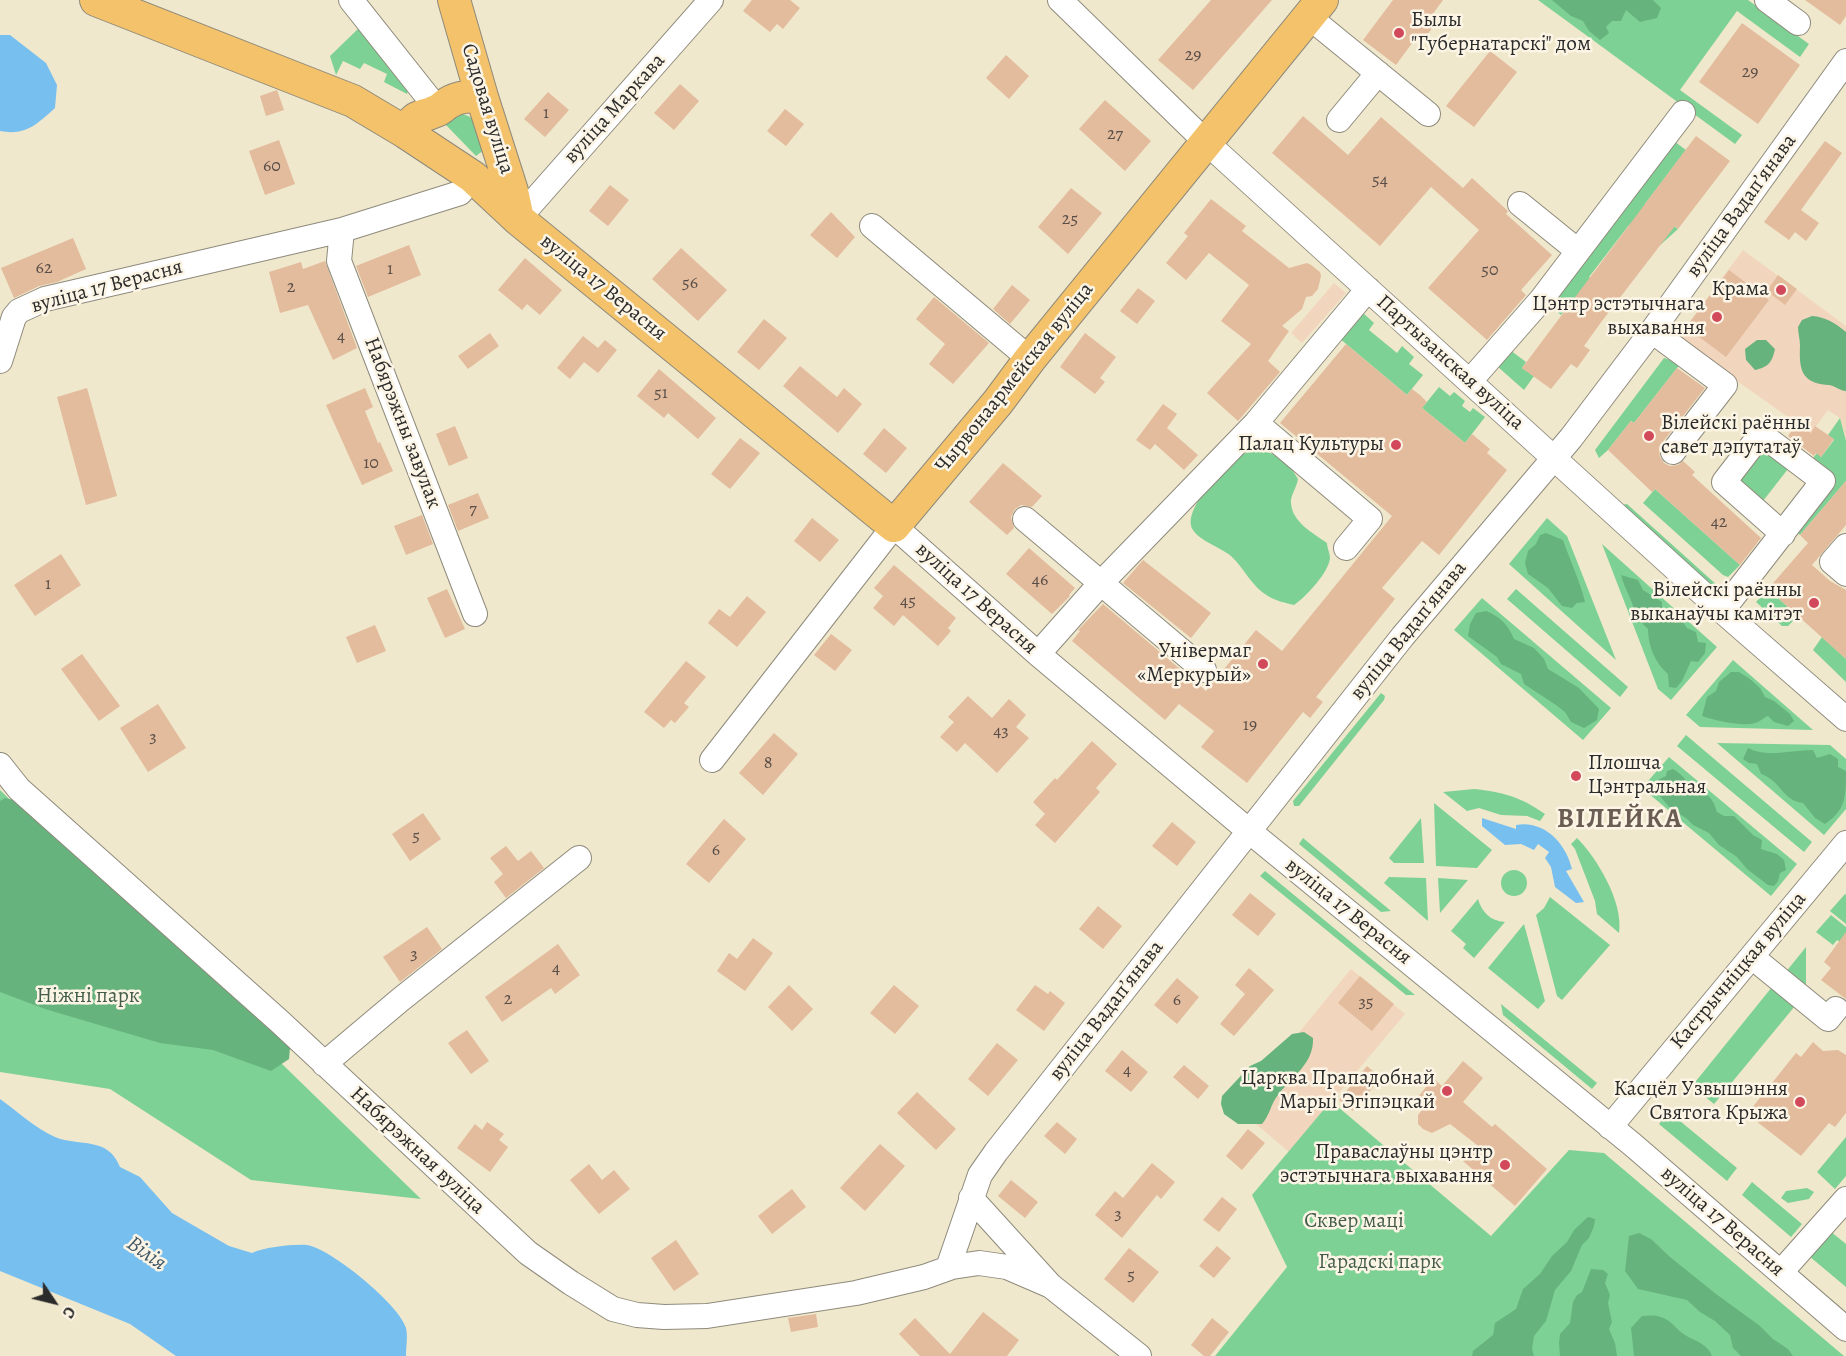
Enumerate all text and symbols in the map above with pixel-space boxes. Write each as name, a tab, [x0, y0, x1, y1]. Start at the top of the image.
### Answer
place label: Былы "Губернатарскі" дом	[1411, 8, 1591, 58]
marker: Былы "Губернатарскі" дом	[1392, 26, 1406, 40]
street label: Садовая вуліца	[455, 41, 519, 177]
house number: 29	[1185, 45, 1201, 67]
street label: вуліца Маркава	[559, 49, 671, 169]
house number: 29	[1742, 62, 1758, 84]
house number: 1	[543, 103, 549, 125]
house number: 27	[1107, 124, 1123, 146]
street label: вуліца Вадапʼянава	[1682, 129, 1802, 283]
house number: 60	[263, 156, 281, 178]
house number: 54	[1372, 170, 1388, 192]
house number: 25	[1062, 209, 1078, 231]
street label: вуліца 17 Верасня	[535, 229, 671, 347]
street label: вуліца 17 Верасня	[29, 255, 185, 319]
house number: 62	[36, 258, 52, 280]
house number: 1	[387, 259, 393, 281]
house number: 50	[1481, 260, 1499, 282]
house number: 56	[682, 273, 698, 295]
house number: 2	[287, 277, 295, 299]
place label: Крама	[1712, 277, 1769, 303]
street label: Чырвонаармейская вуліца	[931, 278, 1099, 478]
marker: Крама	[1774, 283, 1788, 297]
street label: Партызанская вуліца	[1371, 290, 1529, 436]
place label: Цэнтр эстэтычнага выхавання	[1532, 292, 1705, 342]
marker: Цэнтр эстэтычнага выхавання	[1710, 310, 1724, 324]
house number: 4	[337, 326, 345, 348]
street label: Набярэжны завулак	[358, 334, 446, 512]
house number: 51	[654, 383, 668, 405]
place label: Вілейскі раённы савет дэпутатаў	[1661, 411, 1810, 461]
marker: Вілейскі раённы савет дэпутатаў	[1642, 429, 1656, 443]
place label: Палац Культуры	[1238, 432, 1384, 458]
marker: Палац Культуры	[1389, 438, 1403, 452]
house number: 10	[363, 453, 379, 475]
house number: 7	[469, 499, 477, 521]
house number: 42	[1711, 512, 1727, 534]
street label: вуліца 17 Верасня	[910, 538, 1042, 660]
street label: вуліца Вадапʼянава	[1345, 557, 1473, 705]
house number: 46	[1032, 570, 1048, 592]
house number: 1	[45, 574, 51, 596]
place label: Вілейскі раённы выканаўчы камітэт	[1630, 578, 1802, 628]
house number: 45	[900, 591, 916, 613]
marker: Вілейскі раённы выканаўчы камітэт	[1807, 596, 1821, 610]
place label: Універмаг «Меркурый»	[1137, 639, 1251, 689]
marker: Універмаг «Меркурый»	[1256, 657, 1270, 671]
house number: 19	[1243, 715, 1257, 737]
house number: 43	[993, 721, 1009, 743]
house number: 3	[149, 727, 157, 749]
place label: Плошча Цэнтральная	[1588, 751, 1706, 801]
house number: 8	[764, 753, 772, 775]
marker: Плошча Цэнтральная	[1569, 769, 1583, 783]
district label: ВІЛЕЙКА	[1557, 804, 1683, 836]
house number: 5	[412, 826, 420, 848]
house number: 6	[712, 840, 720, 862]
street label: вуліца 17 Верасня	[1280, 853, 1416, 971]
street label: Кастрычніцкая вуліца	[1666, 887, 1812, 1055]
street label: вуліца Вадапʼянава	[1044, 936, 1170, 1086]
house number: 3	[410, 944, 418, 966]
house number: 4	[552, 958, 560, 980]
park label: Ніжні парк	[36, 984, 140, 1010]
house number: 2	[504, 989, 512, 1011]
house number: 6	[1173, 990, 1181, 1012]
house number: 35	[1358, 992, 1374, 1014]
house number: 4	[1123, 1060, 1131, 1082]
place label: Царква Прападобнай Марыі Эгіпэцкай	[1241, 1066, 1435, 1116]
place label: Касцёл Узвышэння Святога Крыжа	[1614, 1077, 1788, 1127]
street label: Набярэжная вуліца	[344, 1082, 490, 1220]
marker: Царква Прападобнай Марыі Эгіпэцкай	[1440, 1084, 1454, 1098]
marker: Касцёл Узвышэння Святога Крыжа	[1793, 1095, 1807, 1109]
place label: Праваслаўны цэнтр эстэтычнага выхавання	[1280, 1140, 1493, 1190]
marker: Праваслаўны цэнтр эстэтычнага выхавання	[1498, 1158, 1512, 1172]
street label: вуліца 17 Верасня	[1655, 1161, 1789, 1283]
house number: 3	[1114, 1204, 1122, 1226]
park label: Сквер маці	[1304, 1209, 1404, 1235]
water label: Вілія	[121, 1231, 171, 1277]
park label: Гарадскі парк	[1318, 1250, 1442, 1276]
house number: 5	[1127, 1265, 1135, 1287]
north arrow	[24, 1272, 84, 1332]
text: С	[57, 1302, 81, 1323]

